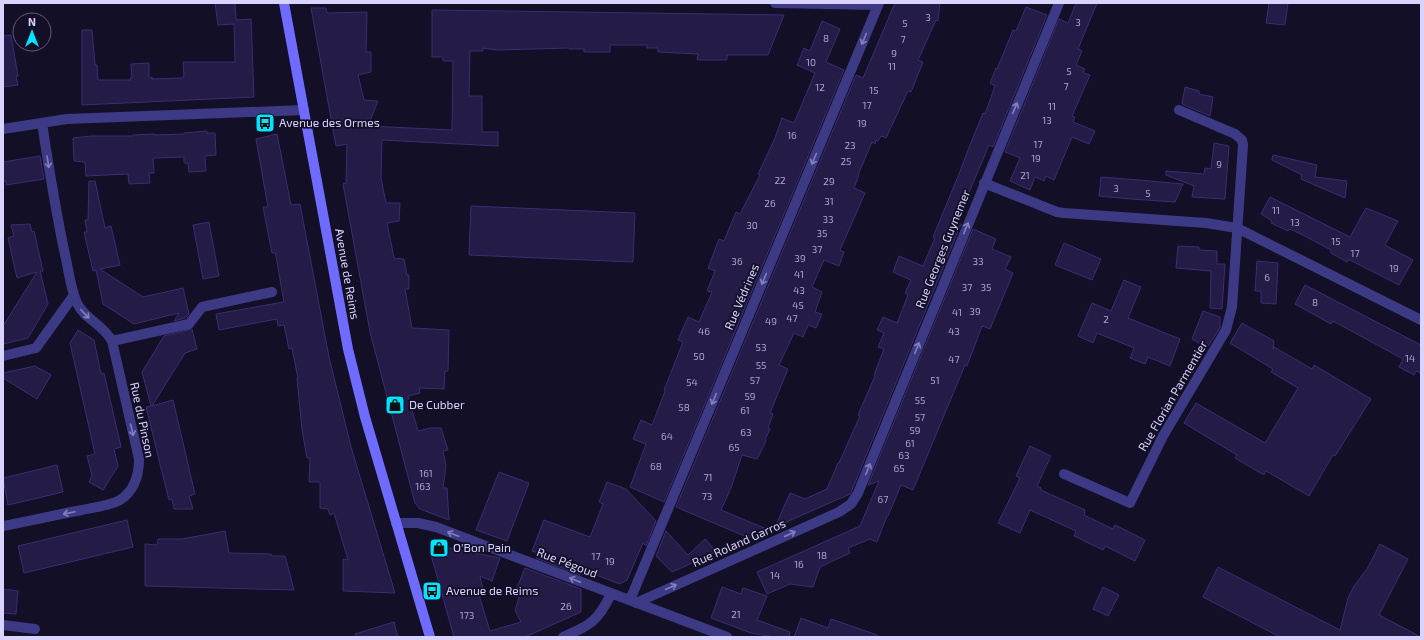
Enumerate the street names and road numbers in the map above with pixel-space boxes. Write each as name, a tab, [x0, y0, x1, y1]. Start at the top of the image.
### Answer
street label: Rue Georges Guynemer	[912, 187, 972, 310]
street label: Avenue de Reims	[333, 227, 363, 320]
street label: Rue Védrines	[721, 261, 761, 332]
street label: Rue Florian Parmentier	[1135, 338, 1210, 453]
street label: Rue du Pinson	[128, 381, 158, 459]
street label: Rue Roland Garros	[690, 515, 787, 569]
street label: Rue Pégoud	[535, 544, 600, 580]

